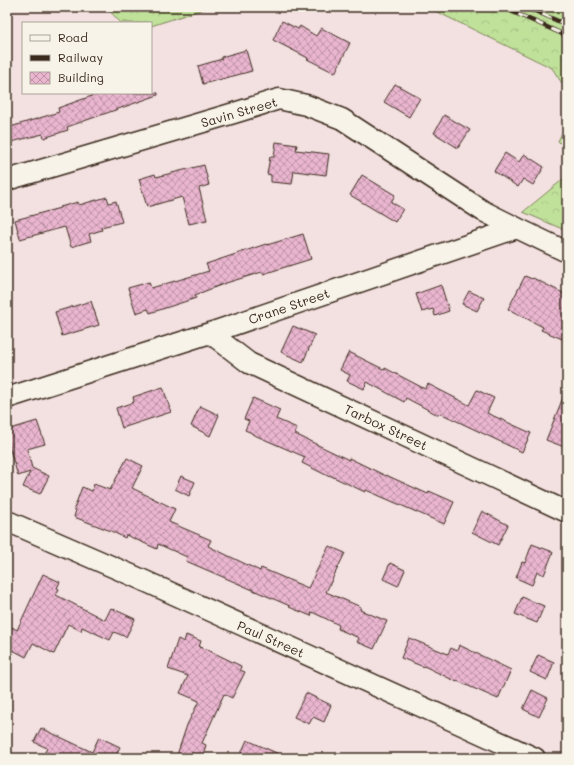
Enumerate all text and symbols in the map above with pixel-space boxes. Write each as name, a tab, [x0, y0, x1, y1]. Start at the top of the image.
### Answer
legend	[22, 22, 152, 94]
text: Road	[58, 29, 88, 45]
text: Railway	[58, 49, 103, 65]
text: Building	[58, 69, 104, 85]
street label: Savin Street	[199, 92, 279, 131]
street label: Crane Street	[246, 284, 332, 327]
street label: Tarbox Street	[342, 400, 431, 453]
street label: Paul Street	[235, 616, 308, 661]

